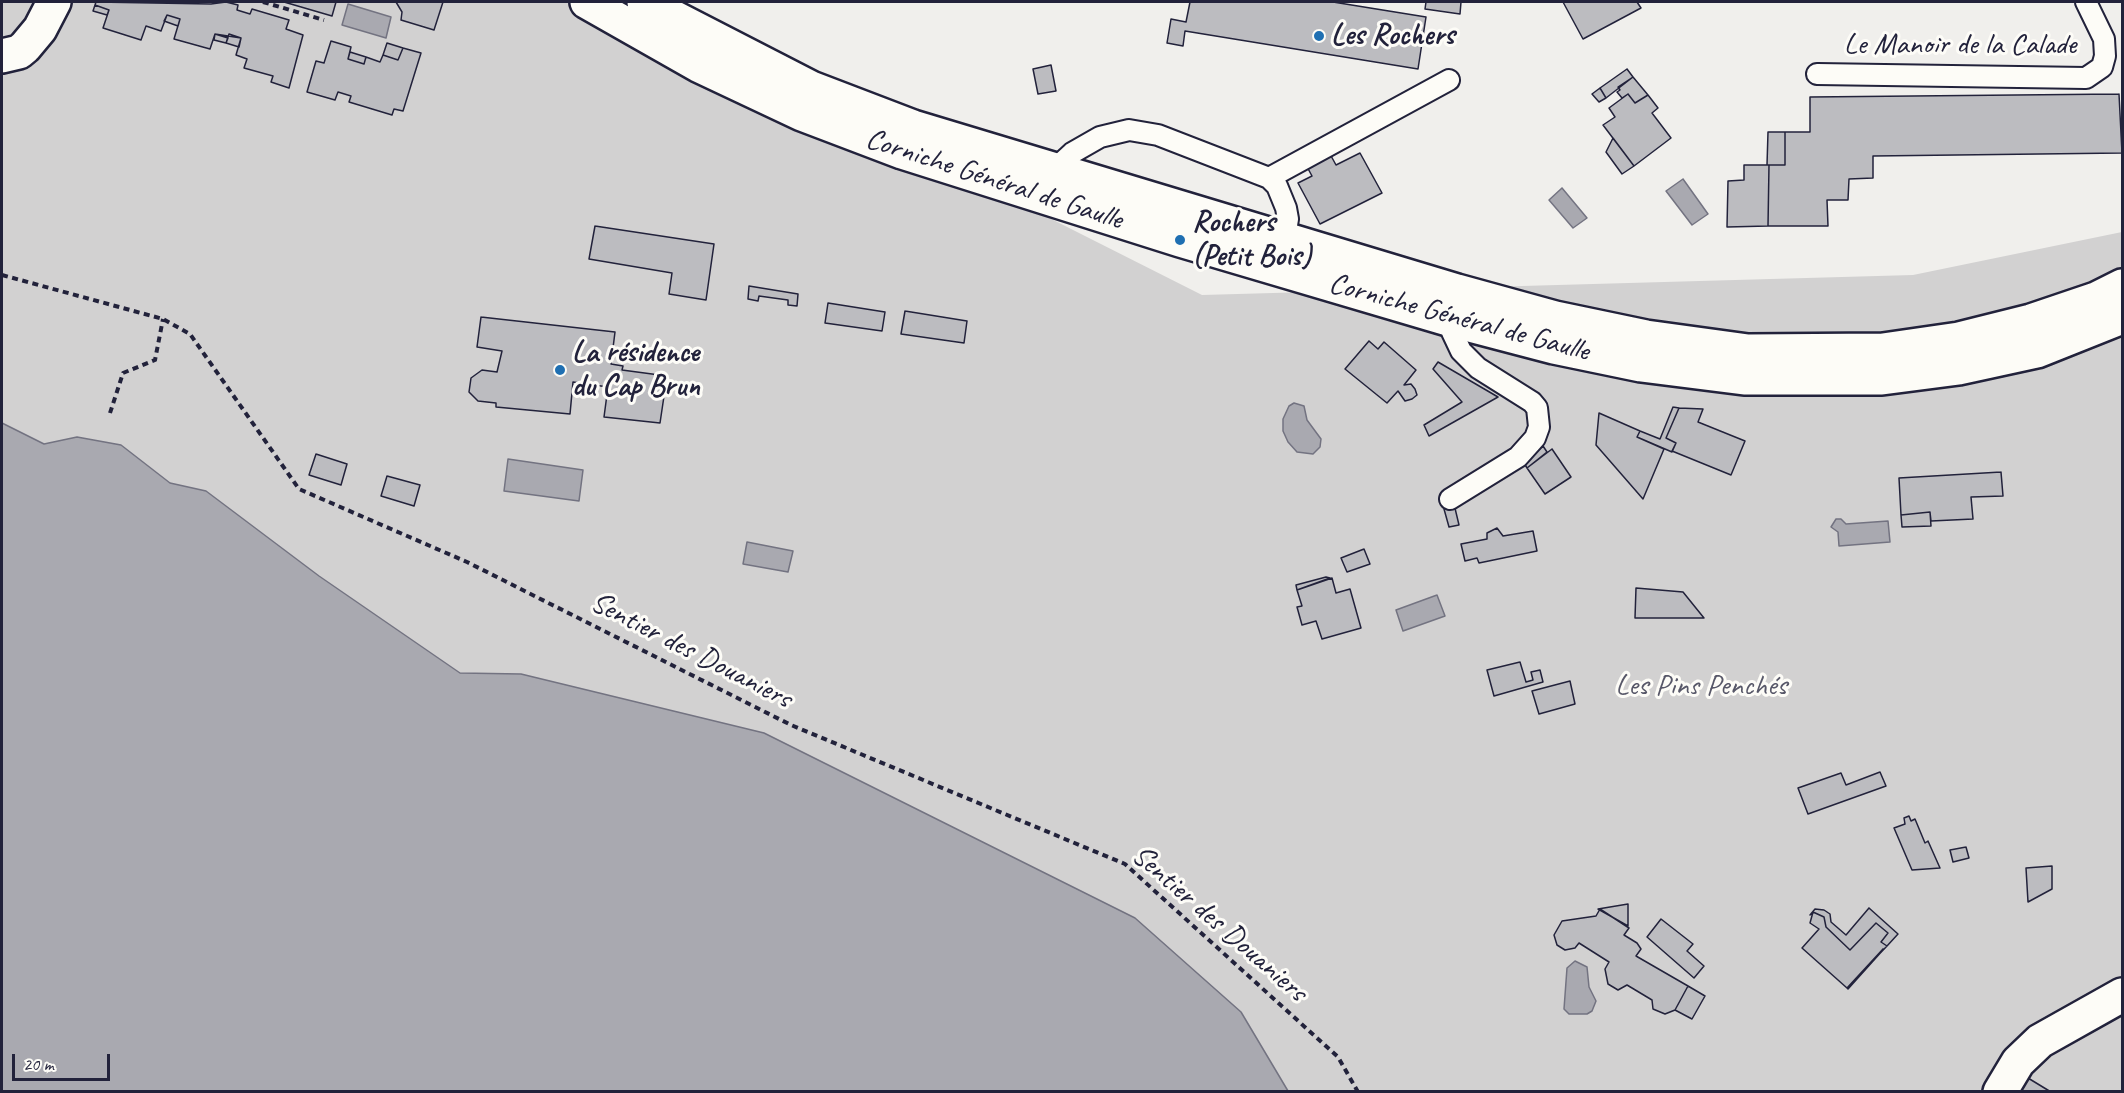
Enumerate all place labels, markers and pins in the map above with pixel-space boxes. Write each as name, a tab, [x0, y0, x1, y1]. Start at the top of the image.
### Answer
place label: Les Rochers	[1331, 18, 1455, 54]
marker: Les Rochers	[1312, 29, 1326, 43]
place label: Rochers (Petit Bois)	[1192, 205, 1311, 276]
marker: Rochers (Petit Bois)	[1173, 233, 1187, 247]
place label: La résidence du Cap Brun	[572, 335, 700, 406]
marker: La résidence du Cap Brun	[553, 363, 567, 377]

